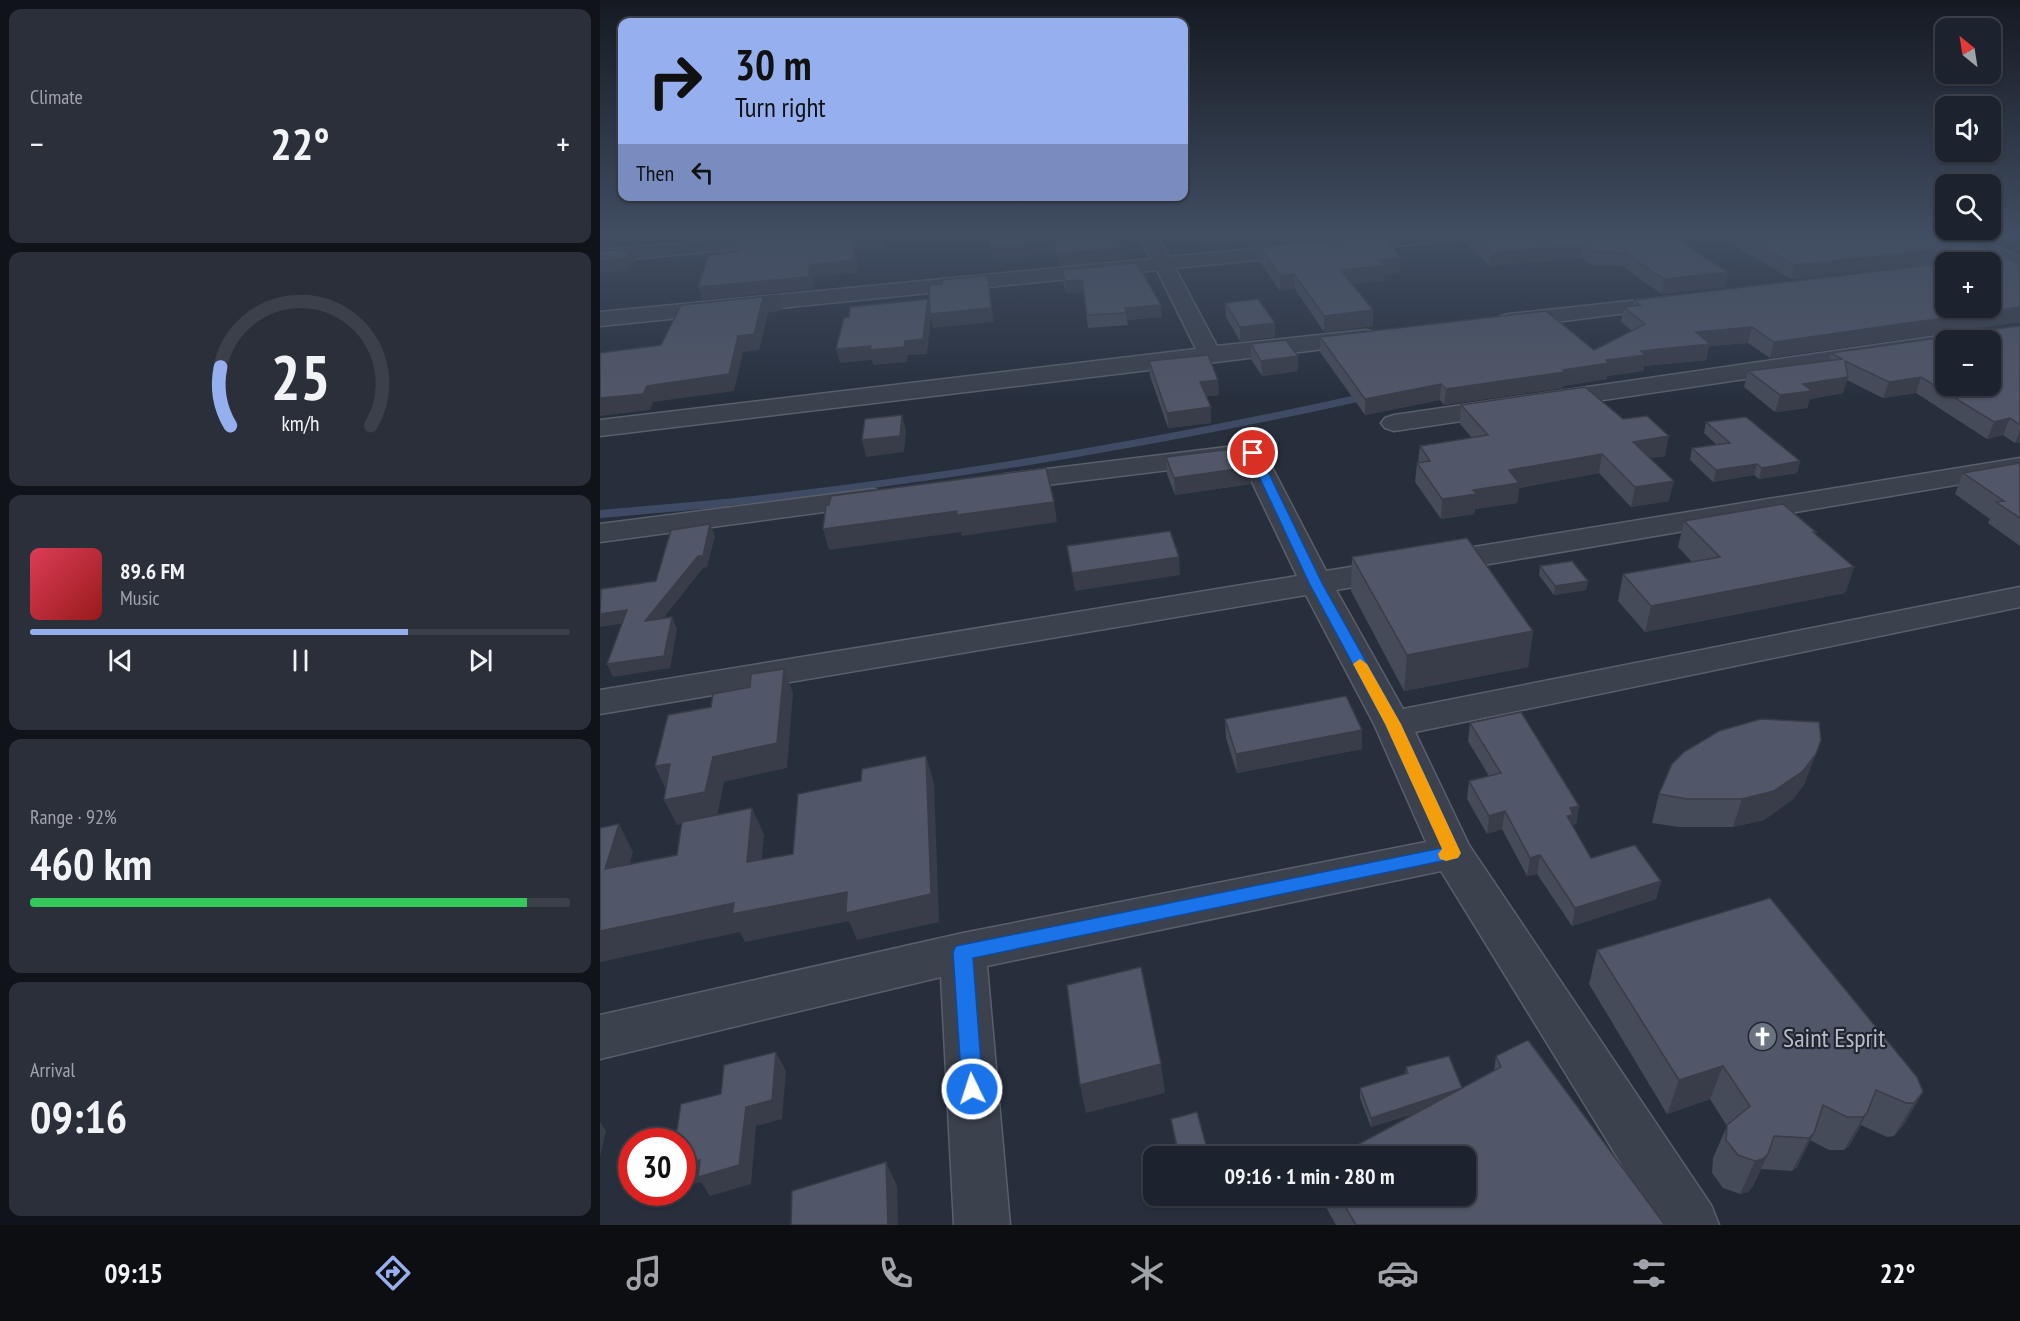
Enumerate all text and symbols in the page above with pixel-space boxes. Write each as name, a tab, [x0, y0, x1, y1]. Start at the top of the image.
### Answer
north arrow	[1935, 18, 2001, 84]
map controls	[1935, 18, 2001, 396]
text: 30 m	[735, 37, 812, 92]
icon: right	[636, 42, 714, 120]
text: Climate	[30, 84, 83, 110]
text: Turn right	[735, 90, 826, 124]
button: sound	[1935, 96, 2001, 162]
text: 22°	[270, 114, 330, 172]
text: −	[30, 122, 44, 165]
text: +	[556, 122, 570, 165]
icon: left	[686, 156, 719, 189]
text: Then	[636, 159, 674, 187]
button: search	[1935, 174, 2001, 240]
button: +	[1935, 252, 2001, 318]
button: −	[1935, 330, 2001, 396]
text: 25	[270, 336, 330, 417]
text: km/h	[281, 410, 319, 438]
pin	[1227, 427, 1278, 478]
icon: arrive	[1236, 436, 1269, 469]
text: 89.6 FM	[120, 557, 185, 585]
text: Music	[120, 585, 160, 611]
icon: previous	[104, 644, 137, 677]
icon: pause	[284, 644, 317, 677]
icon: next	[464, 644, 497, 677]
text: Range · 92%	[30, 804, 117, 830]
text: 460 km	[30, 834, 152, 892]
church icon: Saint Esprit	[1746, 1021, 1778, 1053]
place label: Saint Esprit	[1783, 1021, 1885, 1054]
text: Arrival	[30, 1057, 75, 1083]
position arrow	[940, 1057, 1004, 1121]
text: 09:16	[30, 1087, 127, 1145]
speed limit sign: 30	[618, 1128, 696, 1206]
text: 09:16 · 1 min · 280 m	[1224, 1162, 1395, 1190]
icon: directions	[372, 1252, 414, 1294]
icon: music	[623, 1252, 665, 1294]
icon: phone	[875, 1252, 917, 1294]
icon: climate	[1126, 1252, 1168, 1294]
icon: car	[1377, 1252, 1419, 1294]
icon: filters	[1628, 1252, 1670, 1294]
text: 09:15	[105, 1256, 163, 1290]
text: 22°	[1880, 1256, 1915, 1290]

